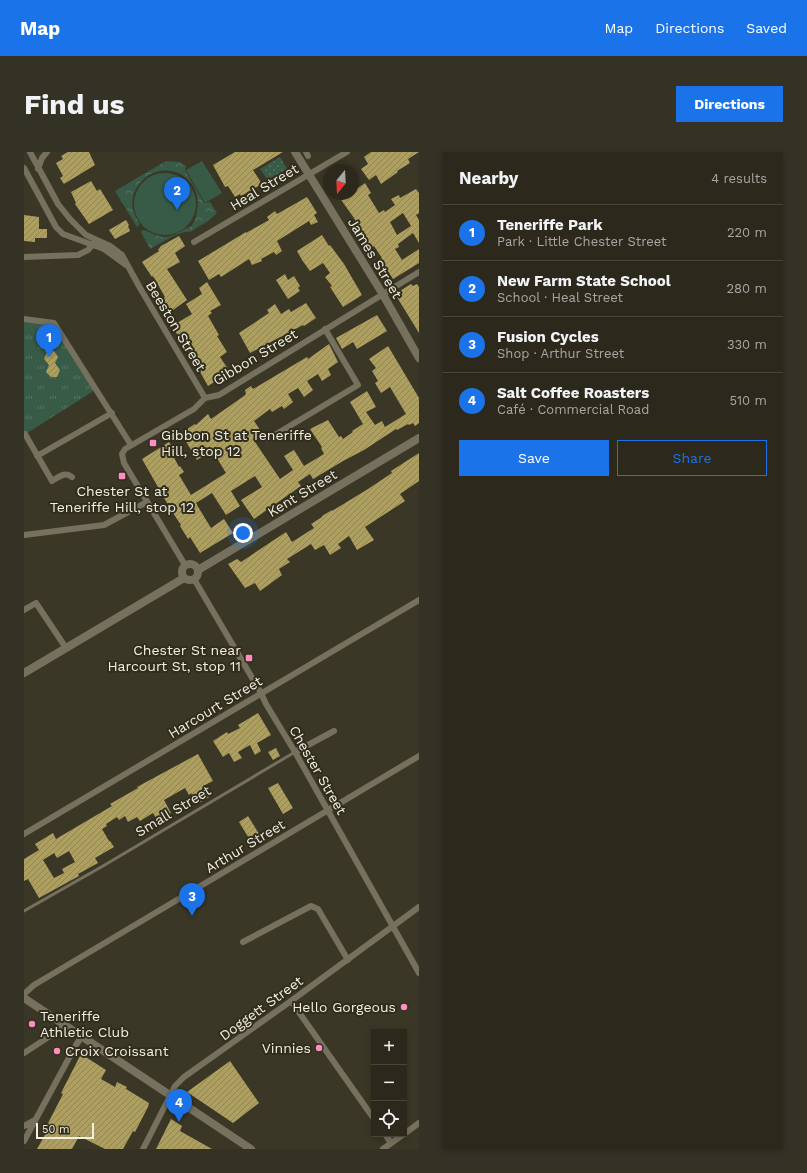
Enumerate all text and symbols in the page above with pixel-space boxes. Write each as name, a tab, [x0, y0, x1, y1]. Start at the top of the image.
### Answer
text: Map	[20, 17, 60, 40]
text: Map	[605, 20, 633, 36]
text: Directions	[655, 20, 724, 36]
text: Saved	[746, 20, 787, 36]
button: Directions	[676, 86, 783, 122]
text: Find us	[24, 88, 124, 121]
street label: Heal Street	[227, 160, 301, 214]
north arrow	[323, 164, 359, 200]
text: Nearby	[459, 168, 518, 188]
text: 4 results	[711, 171, 767, 186]
pin: 2	[164, 177, 190, 210]
street label: James Street	[345, 215, 405, 301]
text: Teneriffe Park	[497, 216, 603, 234]
text: 1	[469, 225, 475, 240]
text: 220 m	[727, 225, 767, 240]
text: Park · Little Chester Street	[497, 234, 667, 249]
text: New Farm State School	[497, 272, 671, 290]
street label: Beeston Street	[143, 278, 209, 374]
text: 2	[468, 281, 476, 296]
text: 280 m	[727, 281, 767, 296]
text: School · Heal Street	[497, 290, 623, 305]
pin: 1	[36, 324, 62, 357]
street label: Gibbon Street	[210, 326, 300, 388]
text: Fusion Cycles	[497, 328, 599, 346]
text: 3	[468, 337, 476, 352]
text: 330 m	[727, 337, 767, 352]
text: Shop · Arthur Street	[497, 346, 624, 361]
text: Salt Coffee Roasters	[497, 384, 649, 402]
text: 4	[468, 393, 476, 408]
text: 510 m	[729, 393, 767, 408]
text: Café · Commercial Road	[497, 402, 649, 417]
place label: Gibbon St at Teneriffe Hill, stop 12	[161, 427, 312, 459]
marker: Gibbon St at Teneriffe Hill, stop 12	[148, 438, 158, 448]
button: Save	[459, 440, 609, 476]
button: Share	[617, 440, 767, 476]
street label: Kent Street	[264, 466, 340, 520]
marker: Chester St at Teneriffe Hill, stop 12	[117, 471, 127, 481]
place label: Chester St at Teneriffe Hill, stop 12	[50, 483, 194, 515]
your location	[233, 523, 253, 543]
place label: Chester St near Harcourt St, stop 11	[107, 642, 241, 674]
marker: Chester St near Harcourt St, stop 11	[244, 653, 254, 663]
street label: Harcourt Street	[165, 673, 265, 741]
street label: Chester Street	[286, 723, 350, 817]
street label: Small Street	[132, 782, 214, 840]
street label: Arthur Street	[202, 816, 288, 876]
pin: 3	[179, 883, 205, 916]
street label: Doggett Street	[216, 972, 306, 1044]
place label: Hello Gorgeous	[292, 999, 396, 1015]
marker: Hello Gorgeous	[399, 1002, 409, 1012]
place label: Teneriffe Athletic Club	[40, 1008, 129, 1040]
marker: Teneriffe Athletic Club	[27, 1019, 37, 1029]
map controls	[371, 1029, 407, 1137]
button: +	[371, 1029, 407, 1065]
place label: Vinnies	[262, 1040, 311, 1056]
place label: Croix Croissant	[65, 1043, 169, 1059]
marker: Vinnies	[314, 1043, 324, 1053]
marker: Croix Croissant	[52, 1046, 62, 1056]
button: −	[371, 1065, 407, 1101]
pin: 4	[166, 1089, 192, 1122]
button: locate	[371, 1101, 407, 1137]
scale bar	[36, 1121, 94, 1140]
text: 50 m	[42, 1123, 69, 1136]

